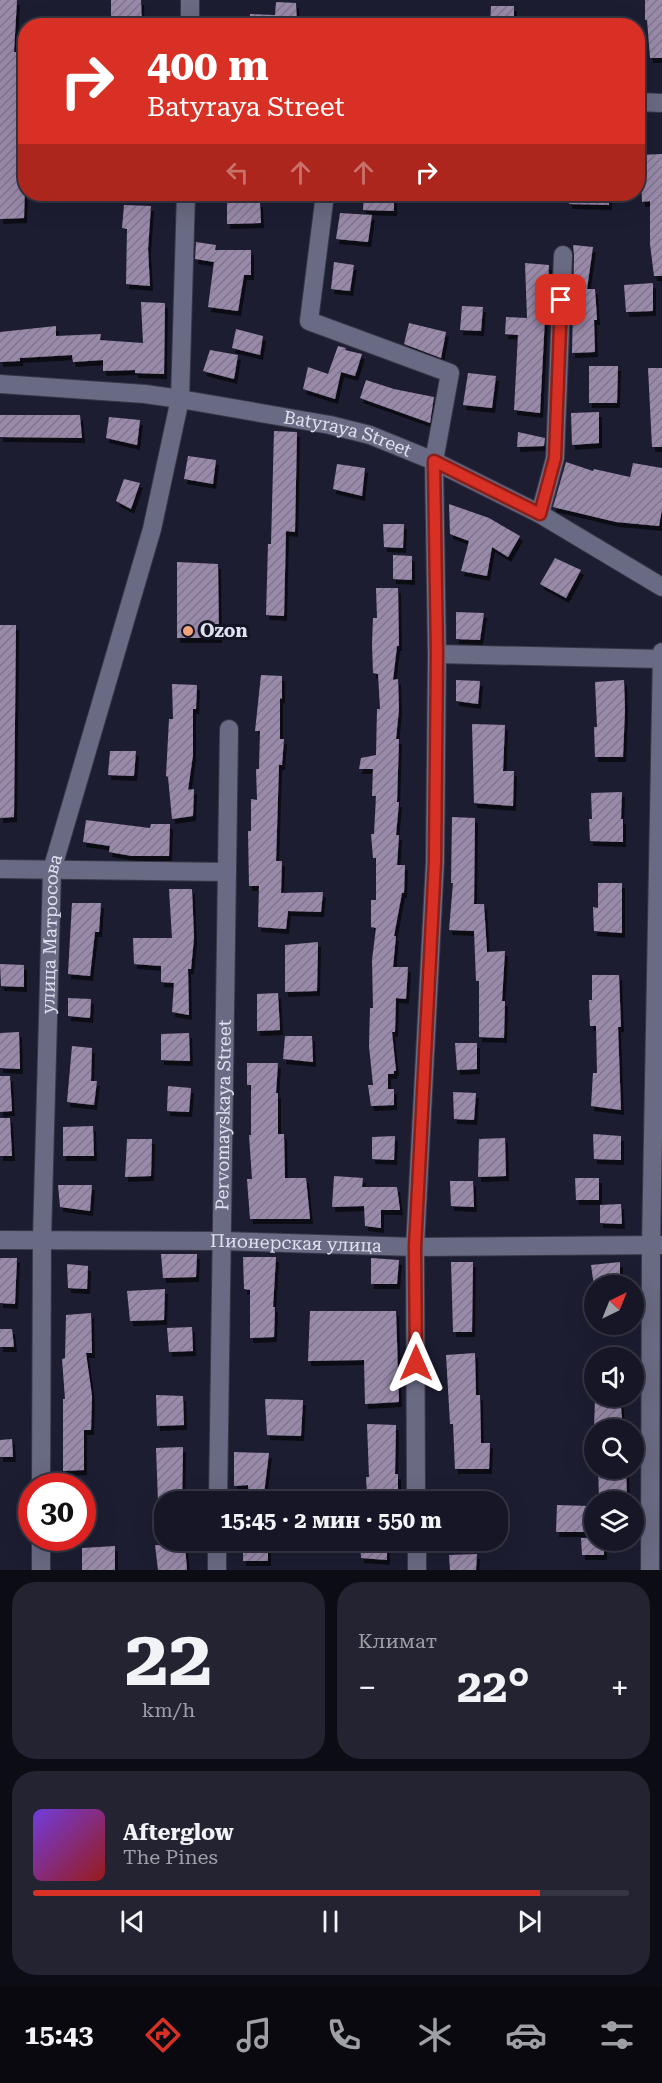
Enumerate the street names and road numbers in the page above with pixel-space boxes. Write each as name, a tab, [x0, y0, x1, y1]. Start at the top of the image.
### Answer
street label: Batyraya Street	[282, 406, 415, 461]
street label: улица Матросова	[37, 851, 66, 1014]
street label: Pervomayskaya Street	[211, 1019, 235, 1211]
street label: Пионерская улица	[210, 1230, 382, 1256]

